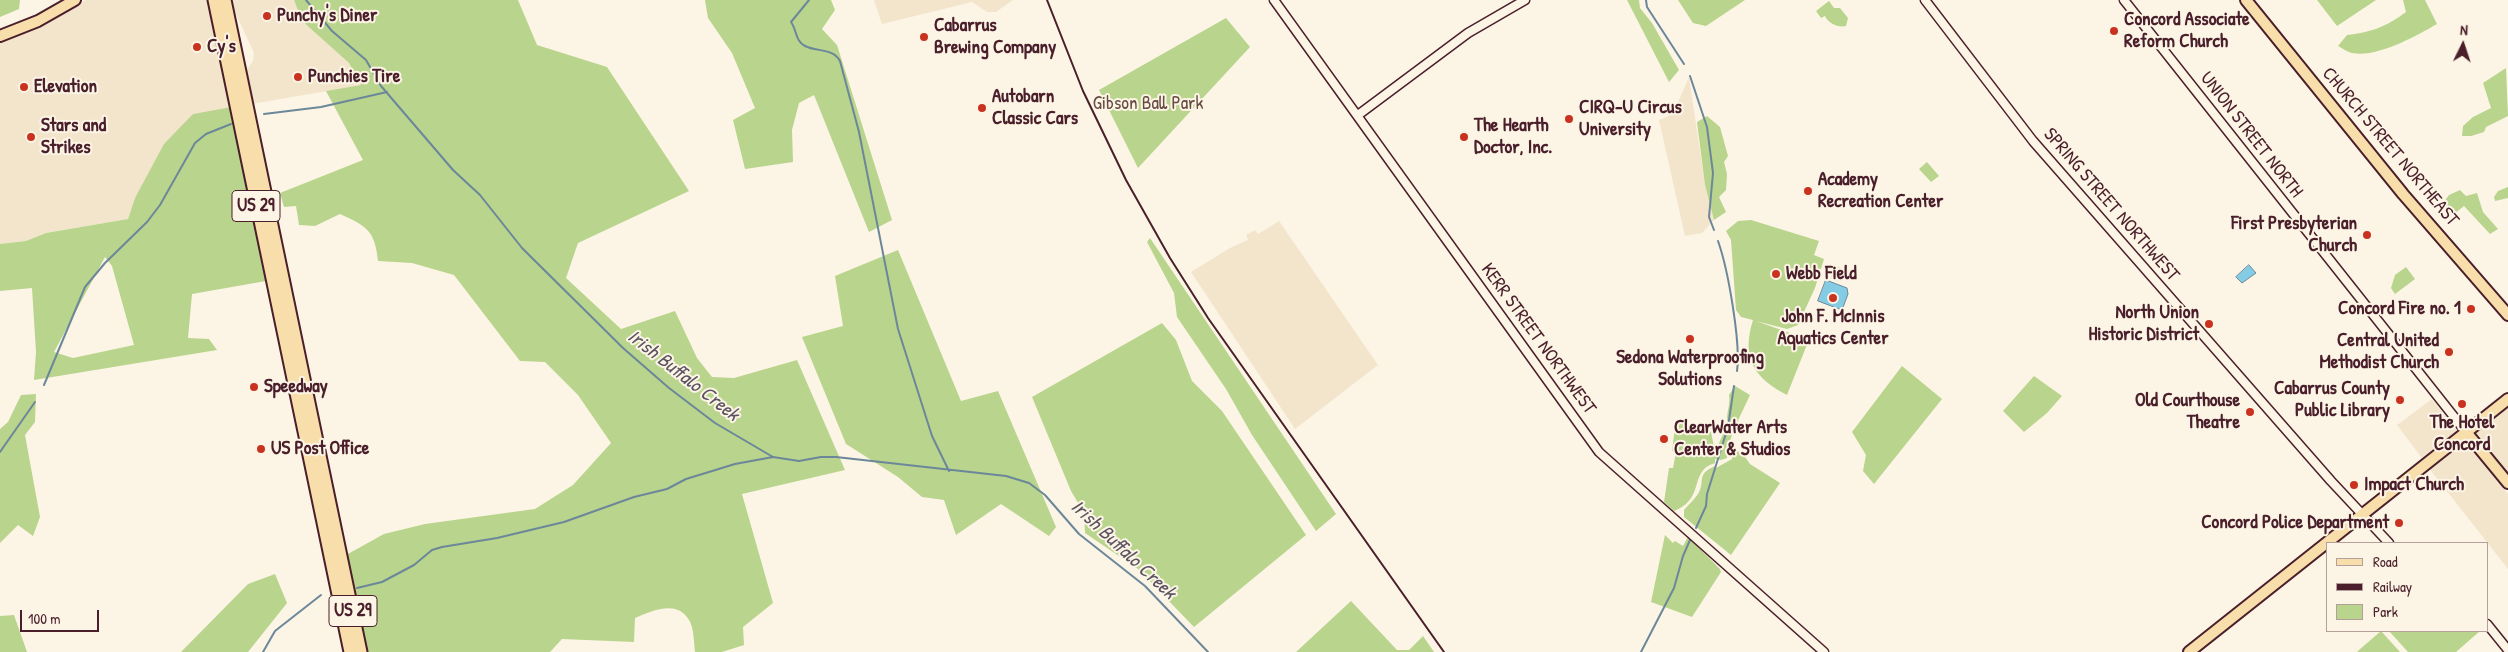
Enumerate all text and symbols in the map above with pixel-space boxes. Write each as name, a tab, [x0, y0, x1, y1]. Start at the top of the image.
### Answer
place label: Punchy's Diner	[277, 5, 377, 27]
place label: Concord Associate Reform Church	[2124, 9, 2250, 53]
marker: Punchy's Diner	[261, 10, 273, 22]
place label: Cabarrus Brewing Company	[934, 15, 1056, 59]
north arrow	[2438, 20, 2488, 70]
text: N	[2460, 20, 2468, 39]
marker: Concord Associate Reform Church	[2108, 25, 2120, 37]
marker: Cabarrus Brewing Company	[918, 31, 930, 43]
place label: Cy's	[207, 36, 236, 58]
marker: Cy's	[191, 41, 203, 53]
street label: CHURCH STREET NORTHEAST	[2317, 63, 2463, 231]
place label: Punchies Tire	[308, 66, 400, 88]
street label: UNION STREET NORTH	[2195, 68, 2307, 202]
marker: Punchies Tire	[292, 71, 304, 83]
place label: Elevation	[34, 76, 97, 98]
marker: Elevation	[18, 81, 30, 93]
place label: Autobarn Classic Cars	[992, 86, 1078, 130]
park label: Gibson Ball Park	[1093, 93, 1203, 115]
place label: CIRQ-U Circus University	[1579, 97, 1682, 141]
marker: Autobarn Classic Cars	[976, 102, 988, 114]
marker: CIRQ-U Circus University	[1563, 113, 1575, 125]
place label: Stars and Strikes	[41, 115, 106, 159]
place label: The Hearth Doctor, Inc.	[1474, 115, 1552, 159]
street label: SPRING STREET NORTHWEST	[2038, 124, 2184, 286]
marker: Stars and Strikes	[25, 131, 37, 143]
marker: The Hearth Doctor, Inc.	[1458, 131, 1470, 143]
place label: Academy Recreation Center	[1818, 169, 1943, 213]
marker: Academy Recreation Center	[1802, 185, 1814, 197]
road number: US 29	[232, 190, 280, 222]
place label: First Presbyterian Church	[2231, 213, 2357, 257]
marker: First Presbyterian Church	[2361, 229, 2373, 241]
street label: KERR STREET NORTHWEST	[1476, 259, 1600, 419]
place label: Webb Field	[1786, 263, 1857, 285]
marker: Webb Field	[1770, 268, 1782, 280]
marker: John F. McInnis Aquatics Center	[1827, 292, 1839, 304]
place label: Concord Fire no. 1	[2338, 298, 2461, 320]
place label: North Union Historic District	[2088, 302, 2199, 346]
marker: Concord Fire no. 1	[2465, 303, 2477, 315]
place label: John F. McInnis Aquatics Center	[1778, 306, 1888, 350]
marker: North Union Historic District	[2203, 318, 2215, 330]
water label: Irish Buffalo Creek	[622, 325, 744, 427]
place label: Central United Methodist Church	[2319, 330, 2439, 374]
marker: Sedona Waterproofing Solutions	[1684, 333, 1696, 345]
marker: Central United Methodist Church	[2443, 346, 2455, 358]
place label: Sedona Waterproofing Solutions	[1616, 347, 1764, 391]
place label: Speedway	[264, 376, 328, 398]
place label: Cabarrus County Public Library	[2274, 378, 2390, 422]
marker: Speedway	[248, 381, 260, 393]
place label: Old Courthouse Theatre	[2135, 390, 2240, 434]
marker: Cabarrus County Public Library	[2394, 394, 2406, 406]
marker: The Hotel Concord	[2456, 398, 2468, 410]
marker: Old Courthouse Theatre	[2244, 406, 2256, 418]
place label: The Hotel Concord	[2430, 412, 2494, 456]
place label: ClearWater Arts Center & Studios	[1674, 417, 1790, 461]
marker: ClearWater Arts Center & Studios	[1658, 433, 1670, 445]
place label: US Post Office	[271, 438, 369, 460]
marker: US Post Office	[255, 443, 267, 455]
place label: Impact Church	[2364, 474, 2464, 496]
marker: Impact Church	[2348, 479, 2360, 491]
water label: Irish Buffalo Creek	[1065, 495, 1181, 605]
place label: Concord Police Department	[2201, 512, 2389, 534]
marker: Concord Police Department	[2393, 517, 2405, 529]
legend	[2326, 542, 2488, 632]
text: Road	[2373, 551, 2398, 572]
text: Railway	[2373, 576, 2412, 597]
road number: US 29	[329, 596, 377, 626]
scale bar	[22, 600, 101, 632]
text: Park	[2373, 601, 2398, 622]
text: 100 m	[28, 608, 61, 629]

